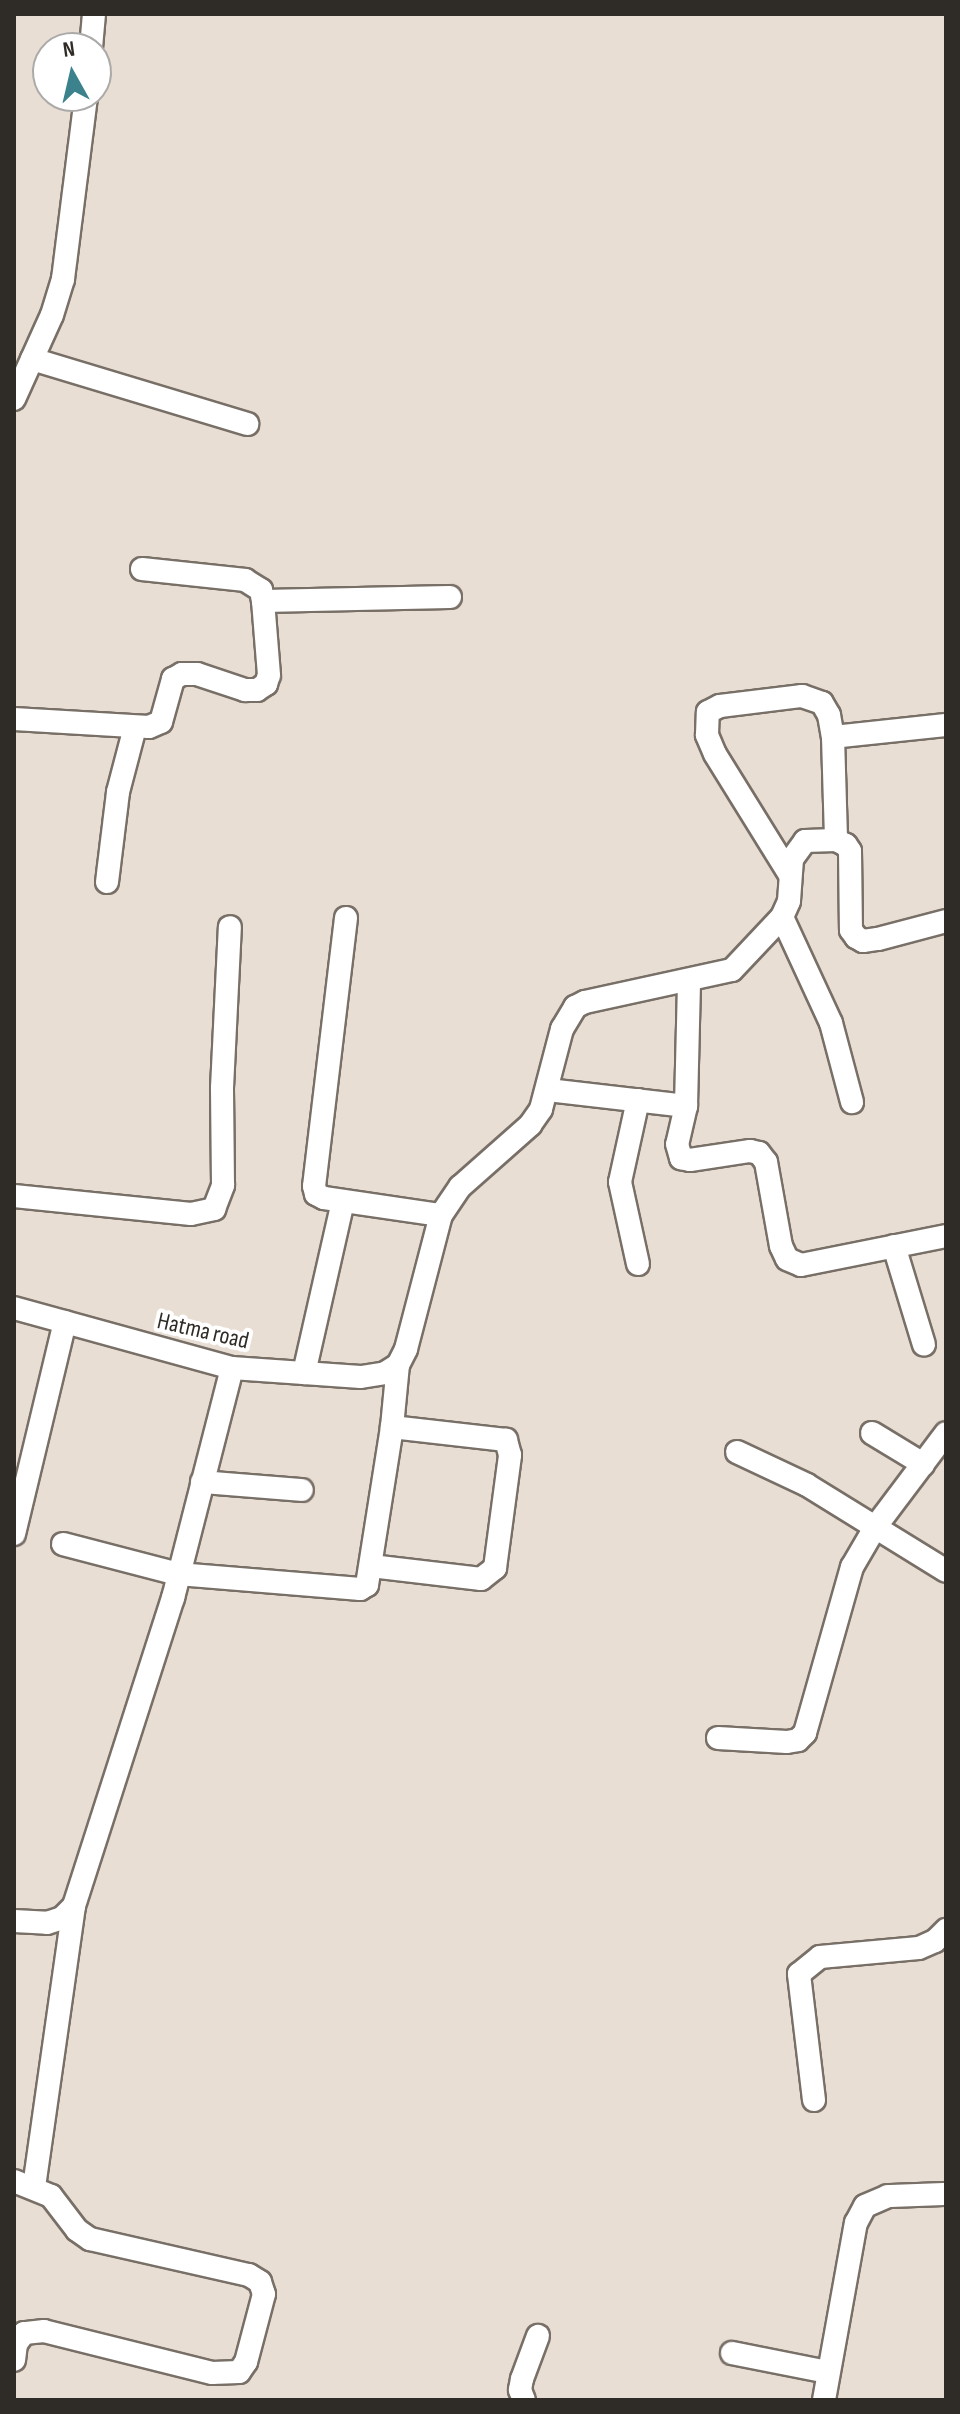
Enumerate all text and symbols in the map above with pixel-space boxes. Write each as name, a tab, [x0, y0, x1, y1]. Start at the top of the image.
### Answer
north arrow	[32, 32, 112, 112]
text: N	[61, 36, 77, 64]
street label: Hatma road	[154, 1307, 252, 1355]

